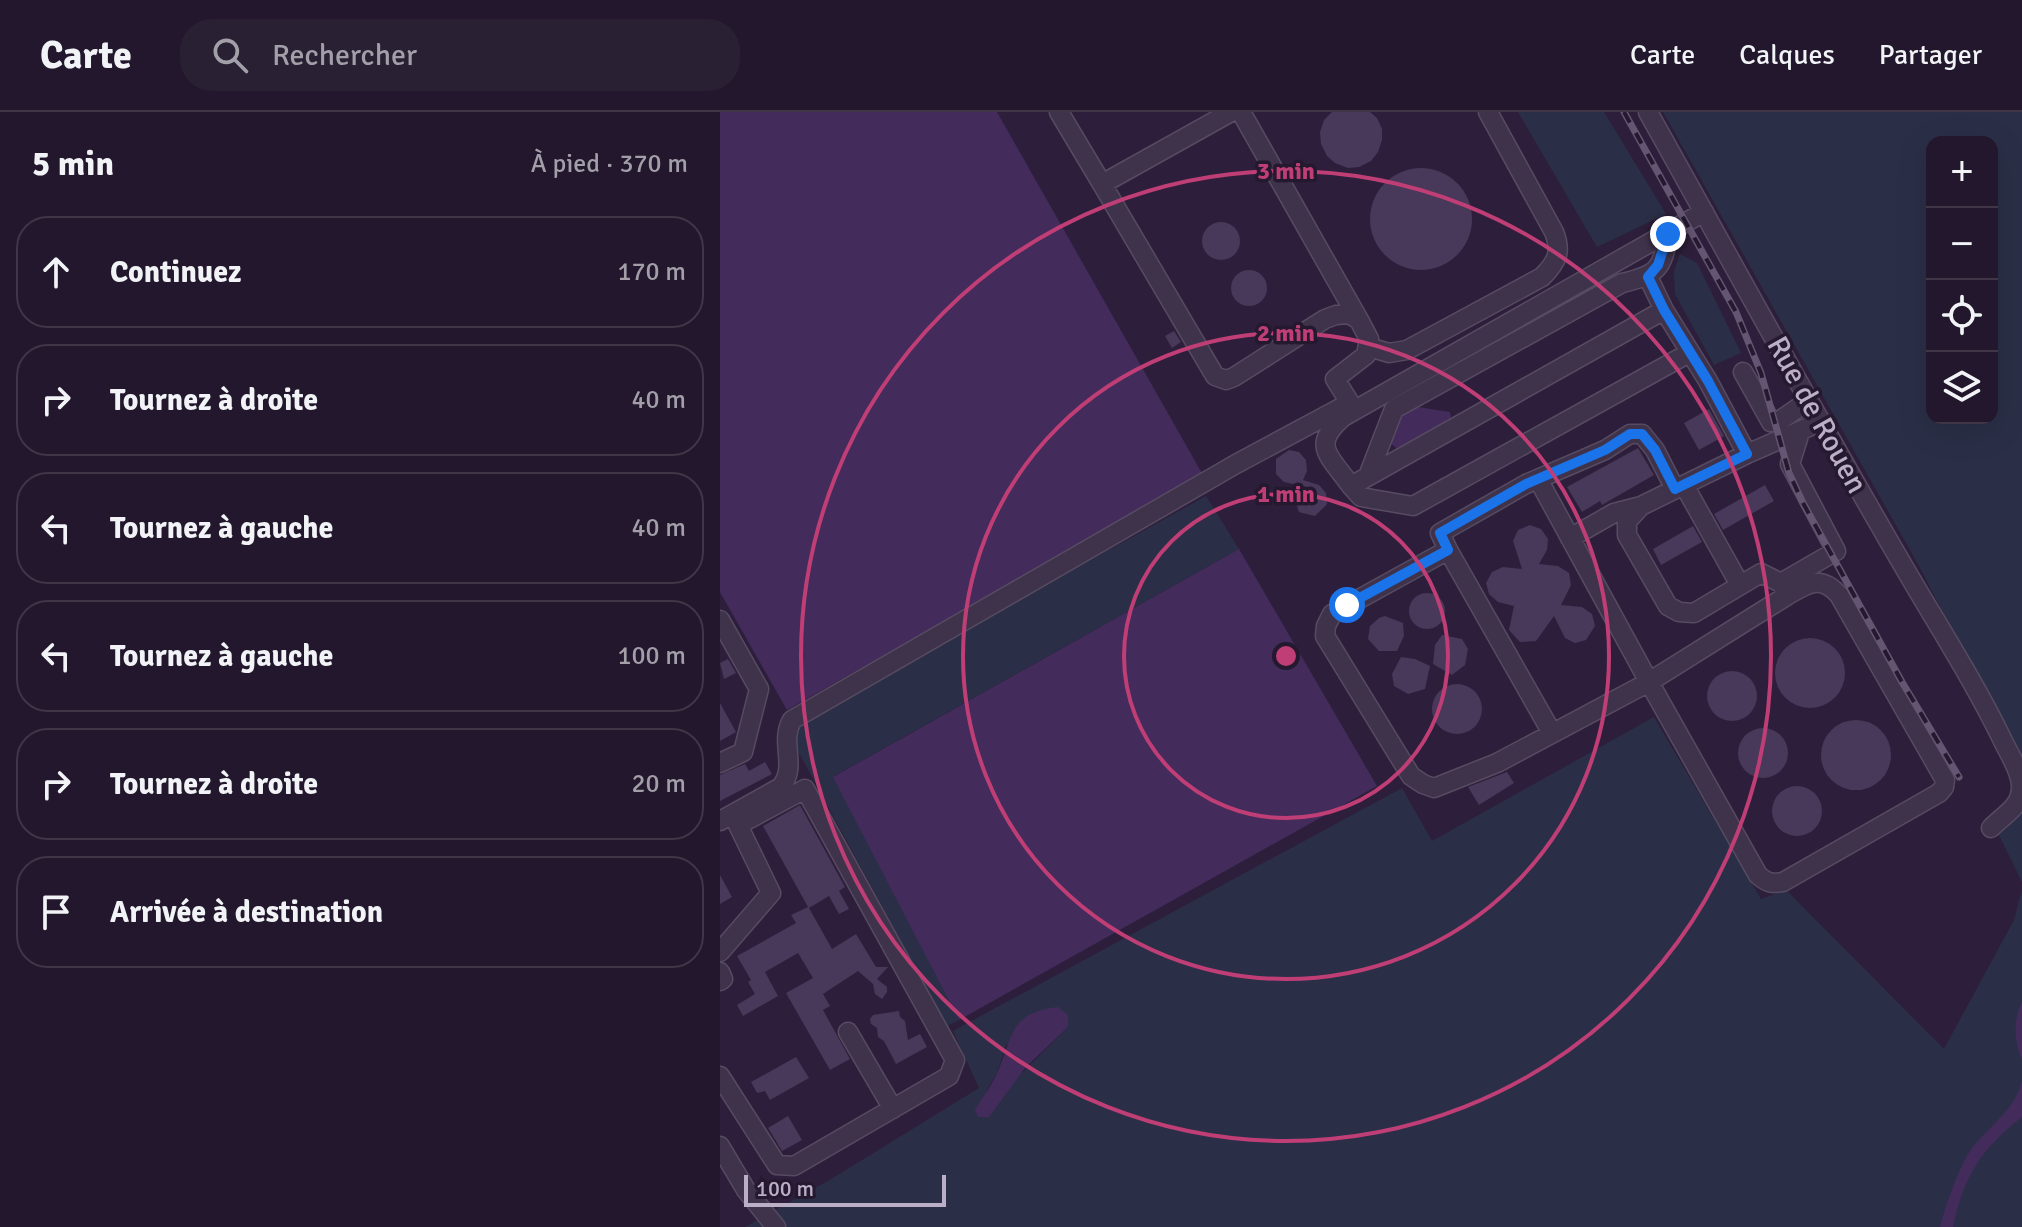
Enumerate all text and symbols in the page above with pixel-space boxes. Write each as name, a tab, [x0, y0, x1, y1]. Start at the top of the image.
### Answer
search box	[180, 19, 740, 91]
text: Carte	[40, 32, 132, 79]
icon: search	[208, 33, 252, 77]
text: Rechercher	[272, 37, 417, 74]
text: Carte	[1630, 38, 1695, 72]
text: Calques	[1739, 38, 1835, 72]
text: Partager	[1879, 38, 1982, 72]
map controls	[1926, 136, 1998, 424]
button: +	[1926, 136, 1998, 208]
text: 5 min	[32, 143, 114, 185]
text: À pied · 370 m	[531, 148, 688, 180]
text: 3 min	[1257, 156, 1315, 186]
button: −	[1926, 208, 1998, 280]
route end	[1650, 216, 1686, 252]
icon: ahead	[34, 250, 78, 294]
text: Continuez	[110, 254, 242, 291]
text: 170 m	[617, 256, 686, 288]
button: locate	[1926, 280, 1998, 352]
text: 2 min	[1257, 318, 1315, 348]
street label: Rue de Rouen	[1759, 330, 1875, 500]
button: layers	[1926, 352, 1998, 424]
icon: right	[34, 378, 78, 422]
text: Tournez à droite	[110, 382, 318, 419]
text: 40 m	[631, 384, 686, 416]
text: 1 min	[1257, 479, 1315, 509]
icon: left	[34, 506, 78, 550]
text: Tournez à gauche	[110, 510, 333, 547]
text: 40 m	[631, 512, 686, 544]
route start	[1329, 587, 1365, 623]
icon: left	[34, 634, 78, 678]
text: Tournez à gauche	[110, 638, 333, 675]
text: 100 m	[617, 640, 686, 672]
centre of rings	[1272, 642, 1300, 670]
icon: right	[34, 762, 78, 806]
text: Tournez à droite	[110, 766, 318, 803]
text: 20 m	[631, 768, 686, 800]
icon: arrive	[34, 890, 78, 934]
text: Arrivée à destination	[110, 894, 383, 931]
scale bar	[744, 1171, 946, 1207]
text: 100 m	[756, 1175, 814, 1202]

